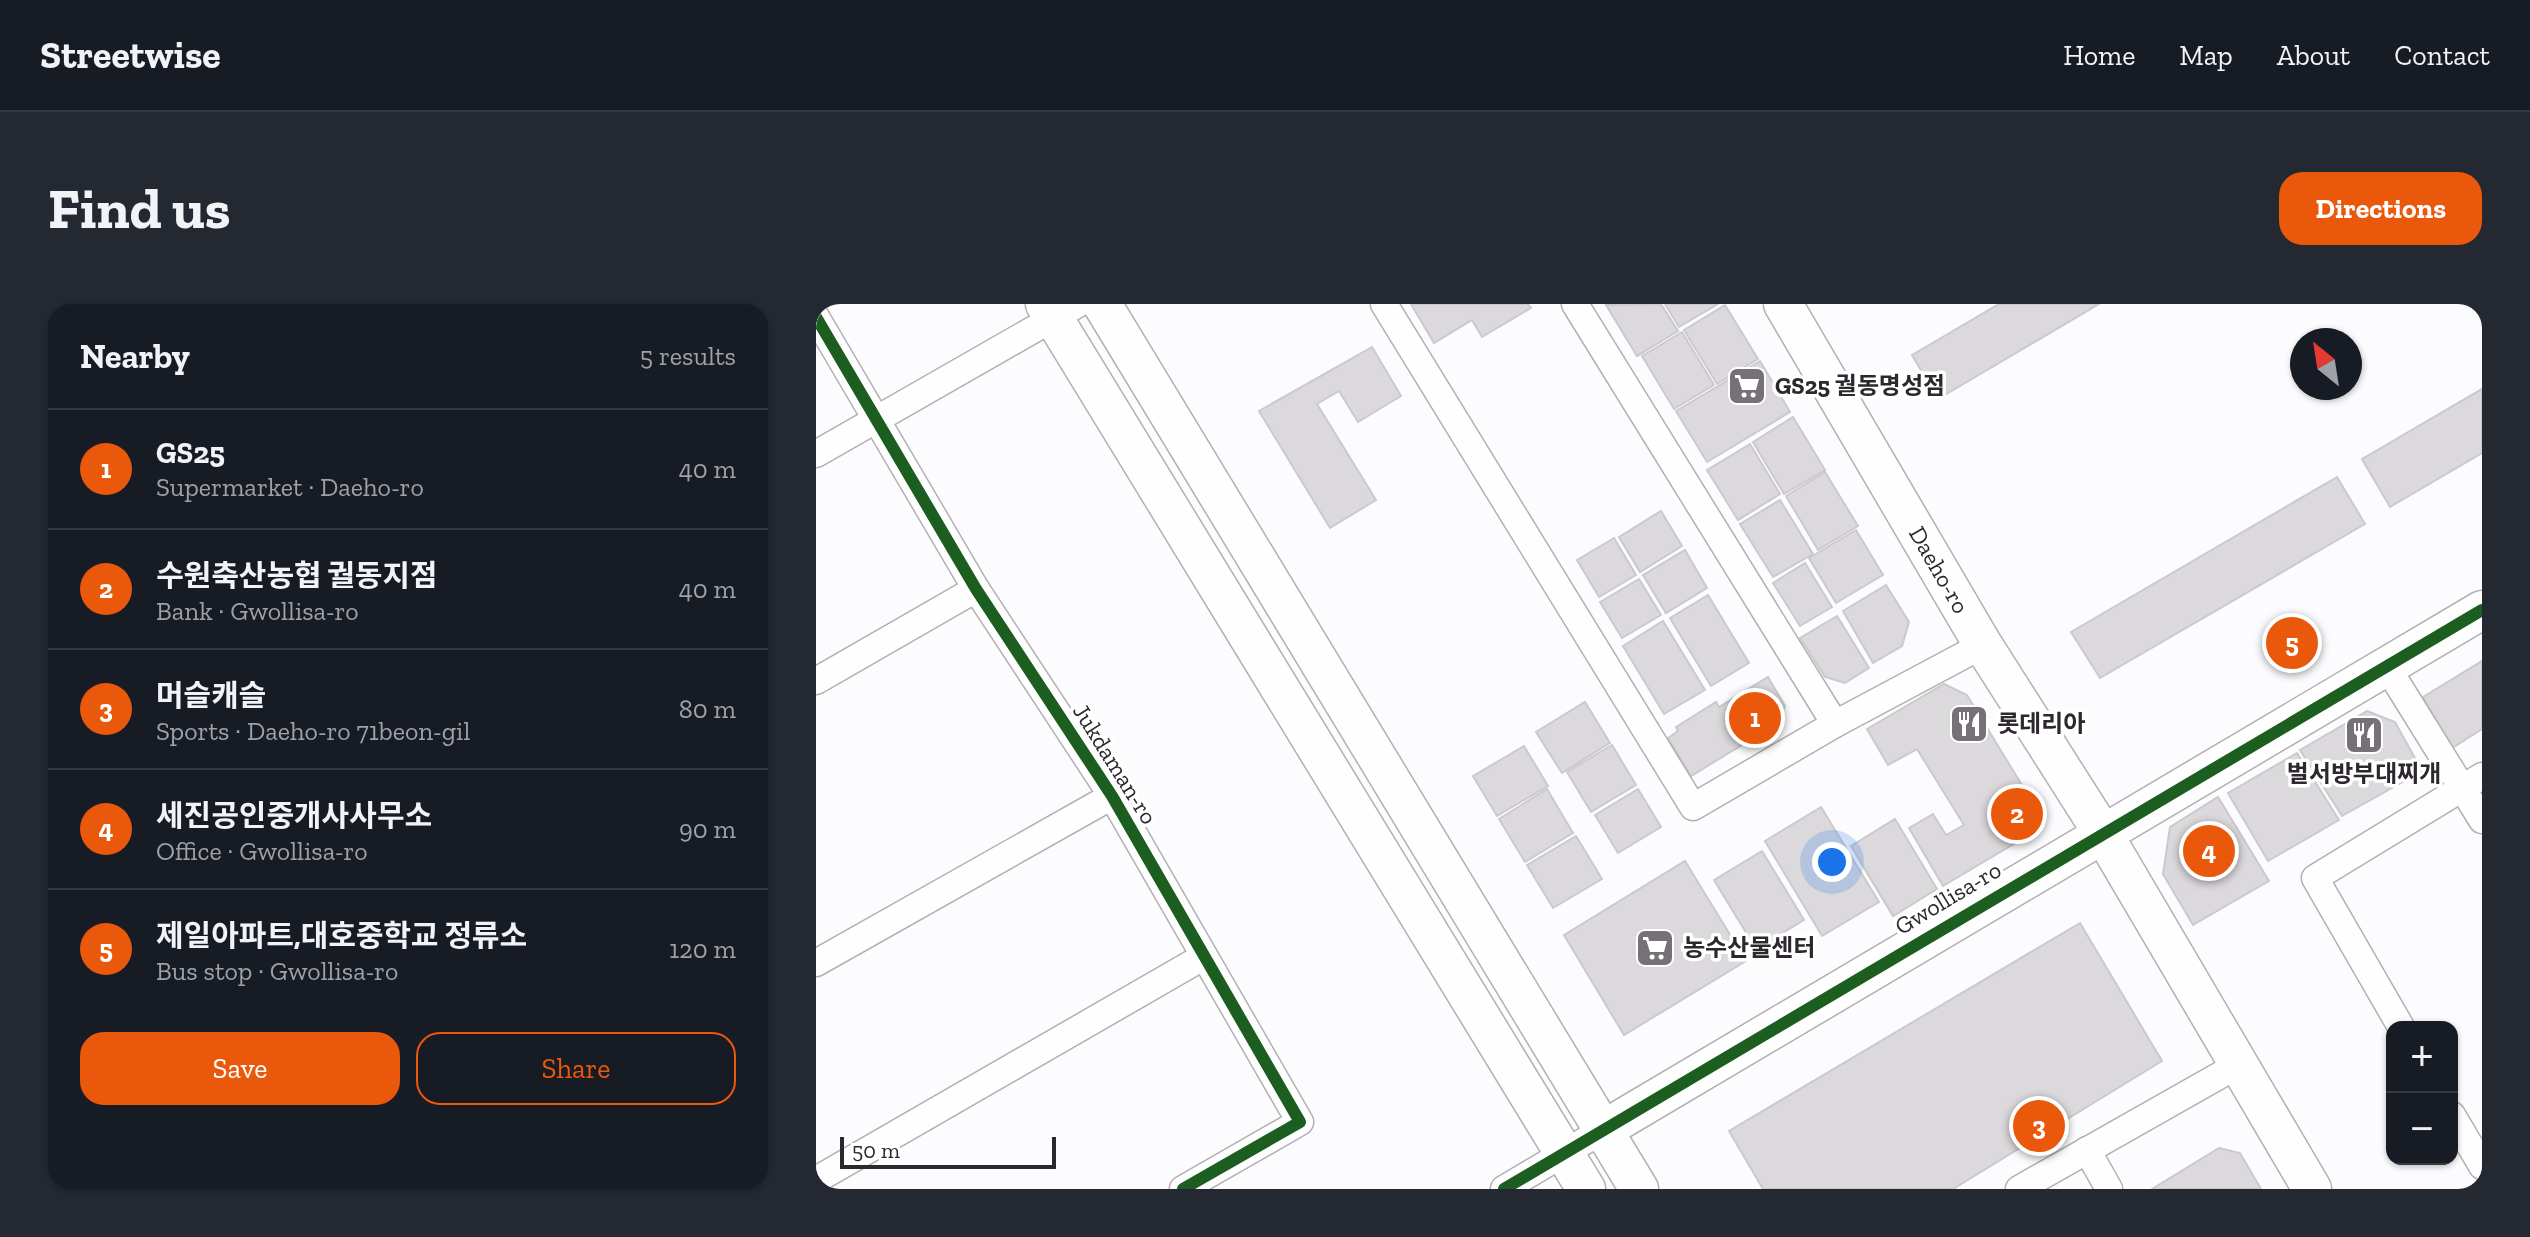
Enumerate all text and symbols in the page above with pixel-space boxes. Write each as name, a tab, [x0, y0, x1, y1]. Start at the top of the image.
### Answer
text: Streetwise	[40, 32, 221, 78]
text: Home	[2063, 39, 2135, 72]
text: Map	[2179, 39, 2233, 72]
text: About	[2277, 39, 2350, 72]
text: Contact	[2394, 39, 2490, 72]
button: Directions	[2279, 172, 2482, 245]
text: Find us	[48, 175, 231, 242]
north arrow	[2290, 328, 2362, 400]
text: Nearby	[80, 336, 190, 377]
text: 5 results	[640, 340, 736, 372]
supermarket icon: GS25 궐동명성점	[1726, 365, 1768, 407]
place label: GS25 궐동명성점	[1775, 371, 1945, 400]
text: GS25	[156, 435, 225, 471]
text: 1	[101, 453, 111, 485]
text: 40 m	[679, 453, 736, 485]
text: Supermarket · Daeho-ro	[156, 471, 424, 503]
street label: Daeho-ro	[1903, 521, 1976, 618]
text: 수원축산농협 궐동지점	[156, 558, 438, 594]
text: 2	[99, 573, 113, 605]
text: 40 m	[679, 573, 736, 605]
text: Bank · Gwollisa-ro	[156, 595, 359, 627]
pin: 5	[2266, 613, 2318, 673]
text: 머슬캐슬	[156, 678, 266, 714]
pin: 1	[1729, 688, 1781, 748]
text: 3	[99, 693, 113, 725]
text: 80 m	[679, 693, 736, 725]
street label: Jukdaman-ro	[1067, 698, 1164, 829]
restaurant icon: 롯데리아	[1948, 703, 1990, 745]
place label: 롯데리아	[1997, 709, 2085, 738]
restaurant icon: 벌서방부대찌개	[2343, 714, 2385, 756]
text: Sports · Daeho-ro 71beon-gil	[156, 715, 470, 747]
place label: 벌서방부대찌개	[2287, 759, 2441, 788]
pin: 2	[1991, 784, 2043, 844]
text: 세진공인중개사사무소	[156, 798, 432, 834]
text: 4	[99, 813, 113, 845]
text: 90 m	[679, 813, 736, 845]
pin: 4	[2183, 821, 2235, 881]
text: Office · Gwollisa-ro	[156, 835, 368, 867]
your location	[1812, 842, 1852, 882]
street label: Gwollisa-ro	[1889, 855, 2006, 941]
text: 제일아파트,대호중학교 정류소	[156, 918, 527, 954]
supermarket icon: 농수산물센터	[1634, 927, 1676, 969]
text: 5	[99, 933, 113, 965]
text: 120 m	[669, 933, 736, 965]
place label: 농수산물센터	[1683, 933, 1815, 962]
text: Bus stop · Gwollisa-ro	[156, 955, 398, 987]
map controls	[2386, 1021, 2458, 1165]
button: +	[2386, 1021, 2458, 1093]
button: Save	[80, 1032, 400, 1105]
button: Share	[416, 1032, 736, 1105]
button: −	[2386, 1093, 2458, 1165]
pin: 3	[2013, 1096, 2065, 1156]
scale bar	[840, 1133, 1056, 1169]
text: 50 m	[852, 1137, 900, 1164]

